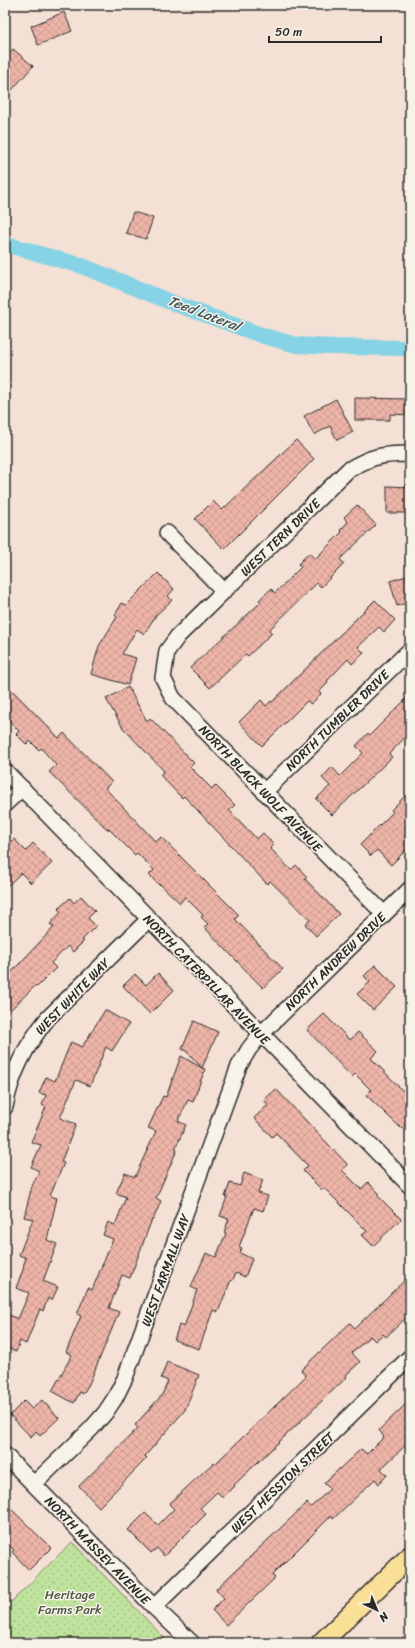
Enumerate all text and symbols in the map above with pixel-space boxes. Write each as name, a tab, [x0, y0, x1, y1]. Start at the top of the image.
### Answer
scale bar	[269, 18, 381, 44]
text: 50 m	[275, 21, 302, 43]
water label: Teed Lateral	[164, 288, 246, 340]
street label: WEST TERN DRIVE	[235, 492, 327, 582]
street label: NORTH TUMBLER DRIVE	[280, 663, 396, 777]
street label: NORTH BLACK WOLF AVENUE	[193, 719, 329, 858]
street label: NORTH ANDREW DRIVE	[279, 906, 392, 1016]
street label: NORTH CATERPILLAR AVENUE	[138, 908, 276, 1051]
street label: WEST WHITE WAY	[29, 952, 116, 1040]
street label: WEST FARMALL WAY	[134, 1210, 197, 1330]
street label: WEST HESSTON STREET	[225, 1425, 341, 1539]
street label: NORTH MASSEY AVENUE	[39, 1490, 157, 1611]
park label: Heritage Farms Park	[38, 1583, 102, 1621]
north arrow	[357, 1590, 397, 1630]
text: N	[374, 1607, 394, 1627]

